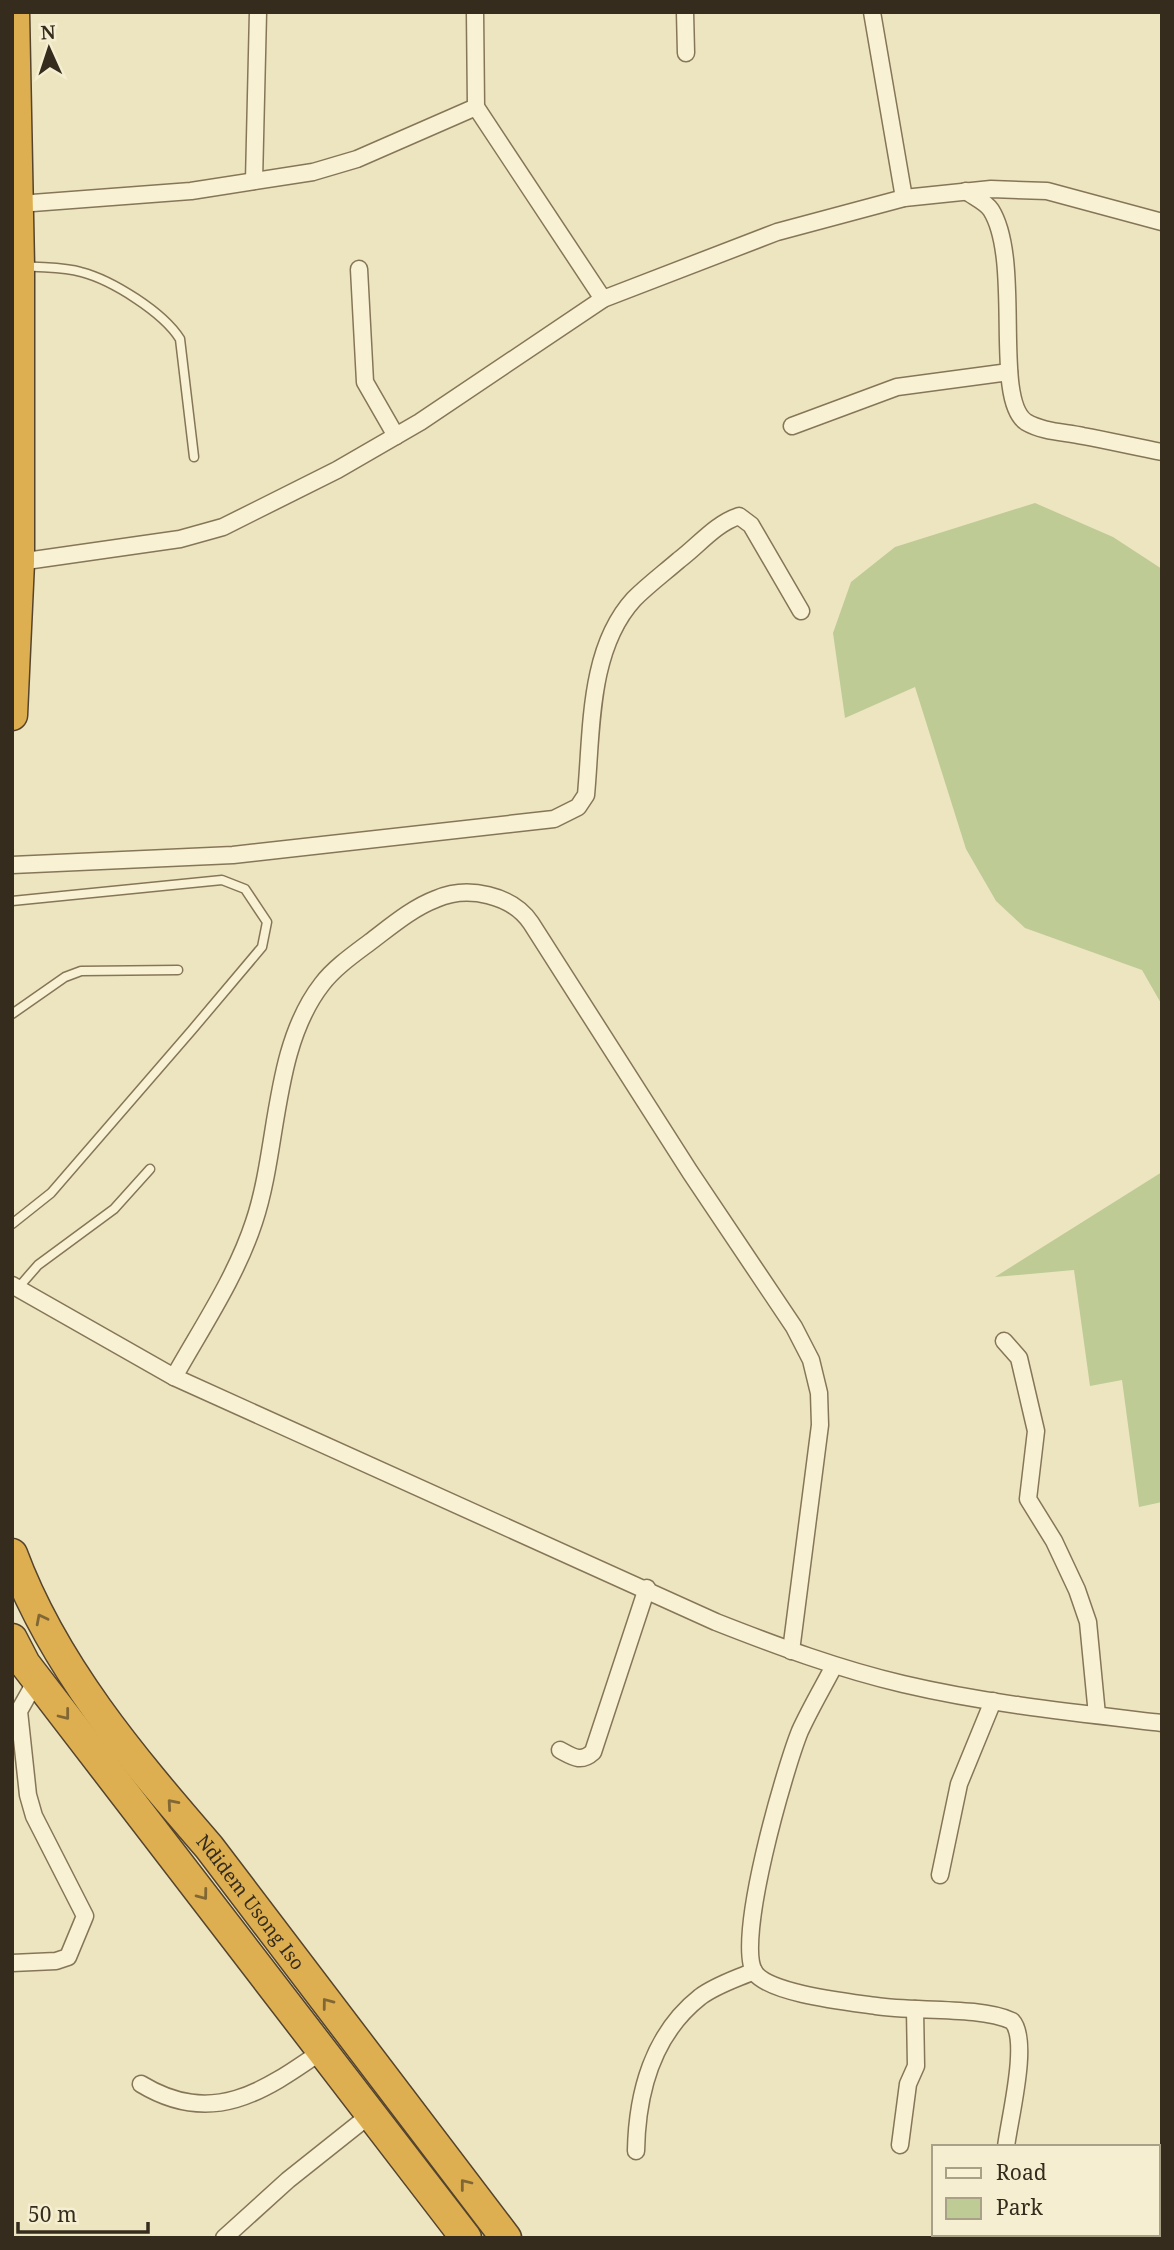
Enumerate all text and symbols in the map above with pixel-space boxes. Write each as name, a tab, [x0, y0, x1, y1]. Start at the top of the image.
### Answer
north arrow	[14, 14, 84, 84]
text: N	[40, 19, 56, 45]
one-way arrow	[35, 1614, 49, 1626]
one-way arrow	[56, 1707, 69, 1720]
one-way arrow	[168, 1799, 180, 1812]
street label: Ndidem Usong Iso	[191, 1829, 311, 1975]
one-way arrow	[195, 1888, 208, 1900]
one-way arrow	[322, 1998, 335, 2011]
legend	[932, 2145, 1160, 2236]
text: Road	[996, 2158, 1047, 2186]
one-way arrow	[460, 2179, 473, 2191]
scale bar	[18, 2190, 147, 2234]
text: Park	[996, 2193, 1043, 2221]
text: 50 m	[28, 2200, 77, 2228]

